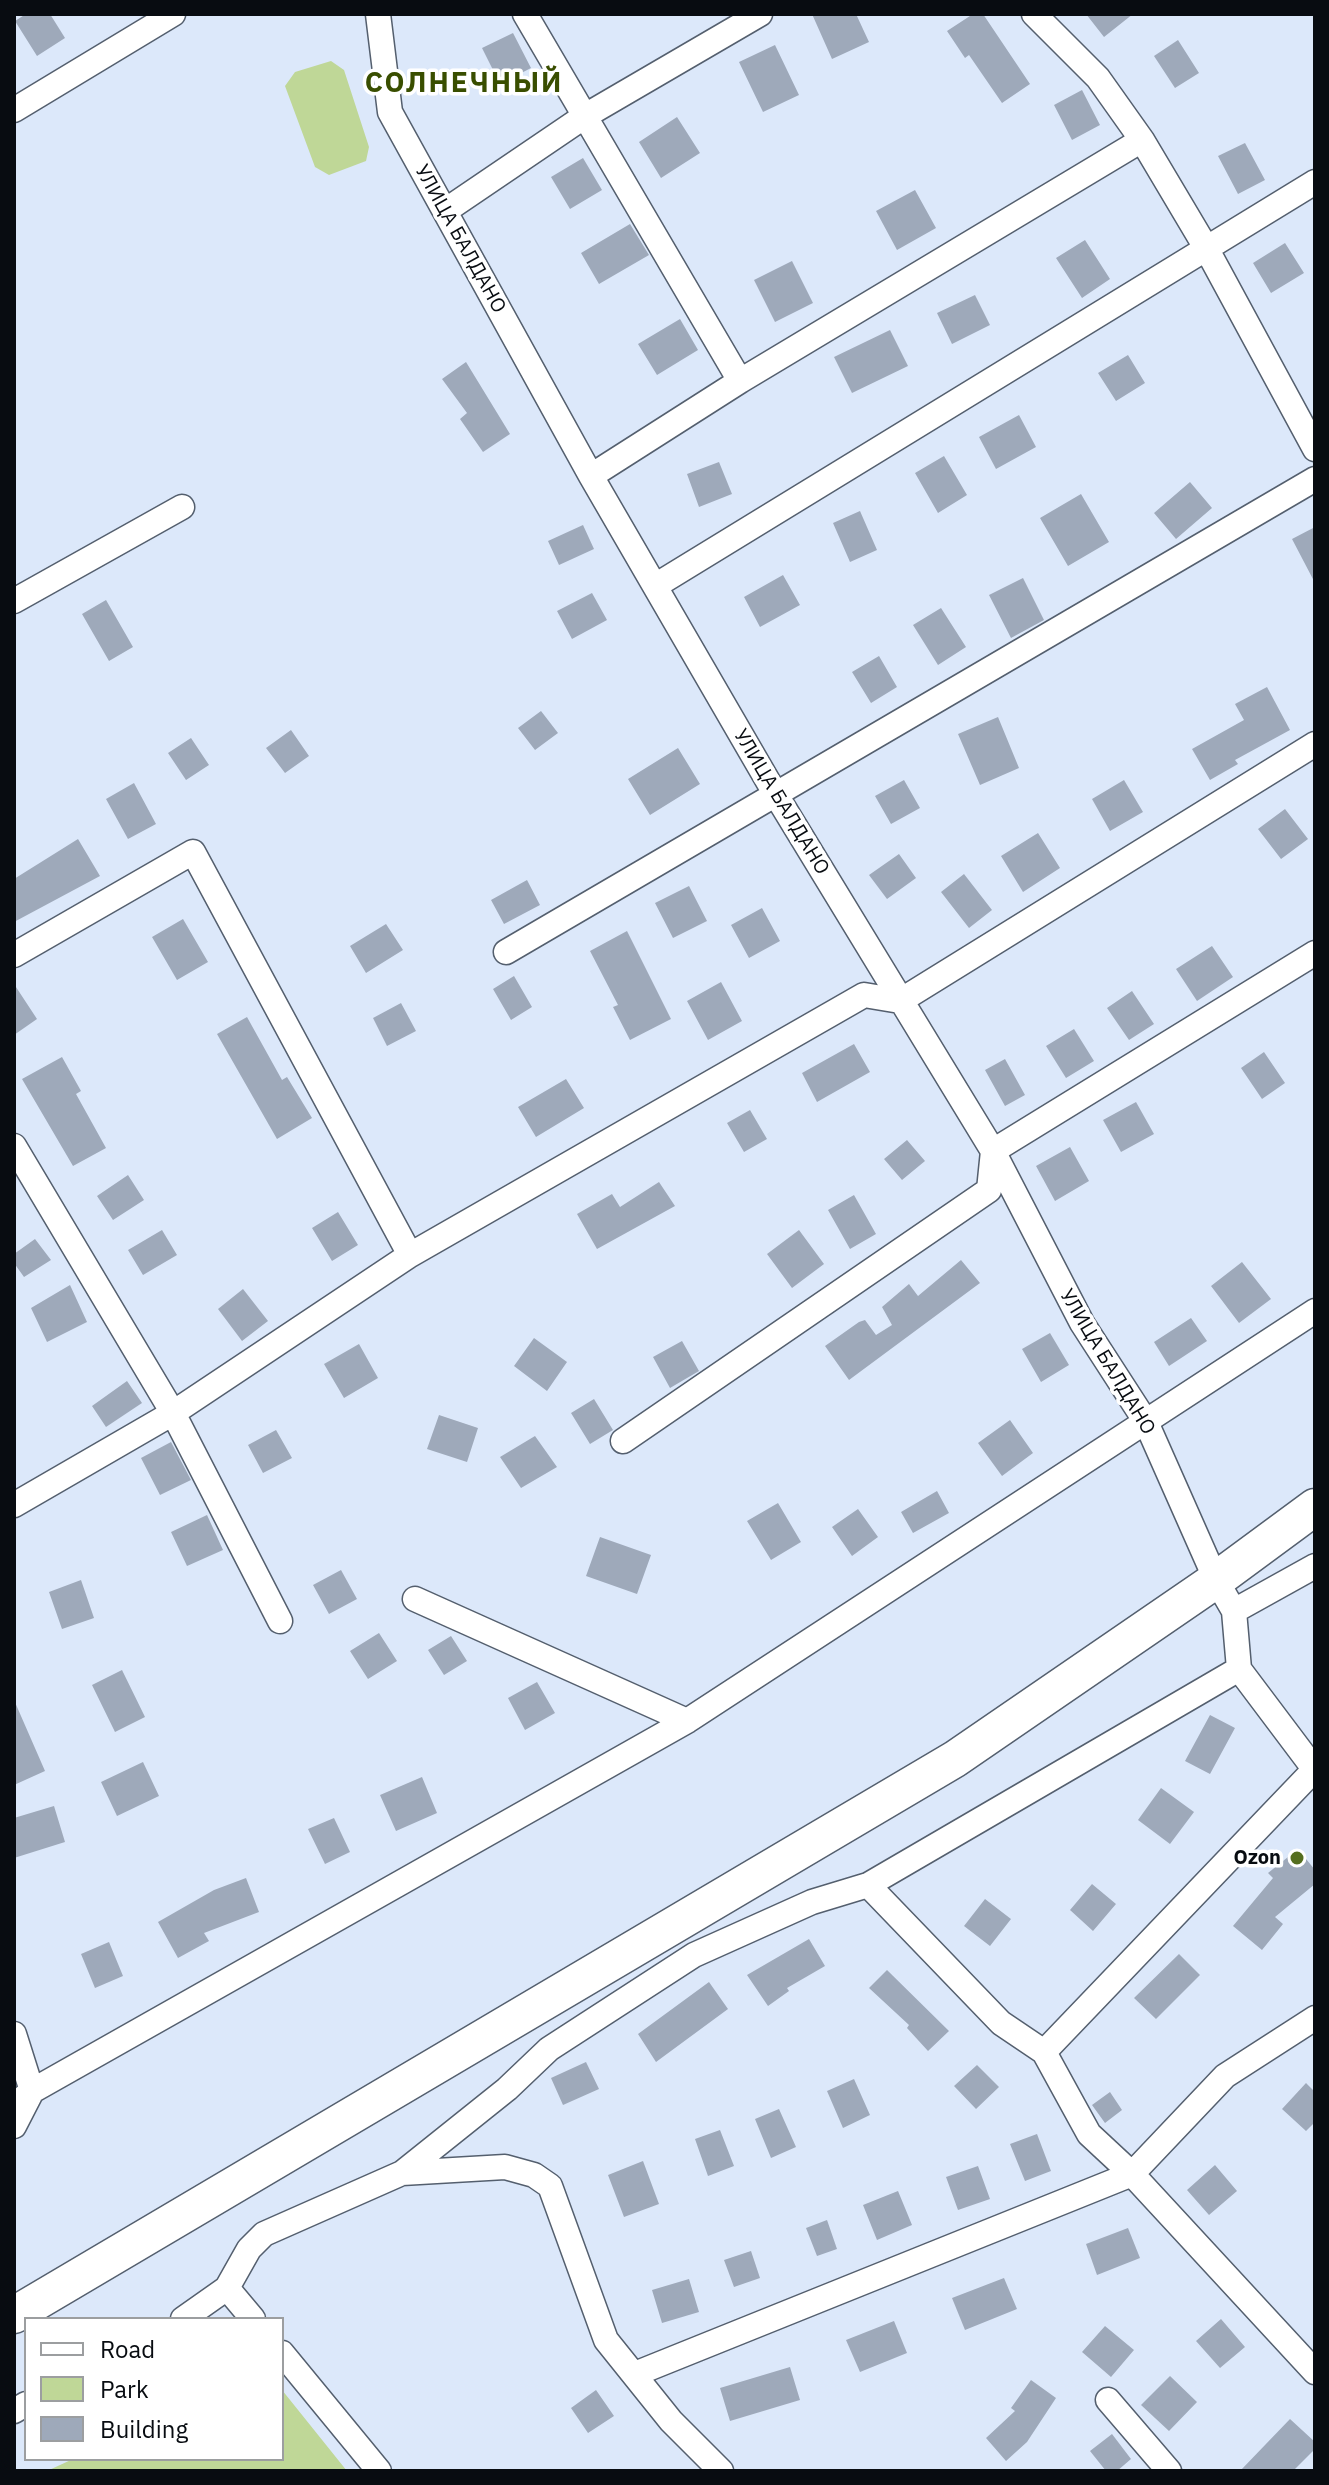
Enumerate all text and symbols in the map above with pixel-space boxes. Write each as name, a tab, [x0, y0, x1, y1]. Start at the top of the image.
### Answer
district label: СОЛНЕЧНЫЙ	[365, 67, 563, 101]
street label: УЛИЦА БАЛДАНО	[409, 161, 511, 317]
street label: УЛИЦА БАЛДАНО	[728, 725, 834, 879]
street label: УЛИЦА БАЛДАНО	[1054, 1285, 1160, 1439]
place label: Ozon	[1233, 1846, 1281, 1870]
marker: Ozon	[1288, 1849, 1306, 1867]
legend	[24, 2317, 284, 2461]
text: Road	[100, 2333, 155, 2365]
text: Park	[100, 2373, 149, 2405]
text: Building	[100, 2413, 188, 2445]

